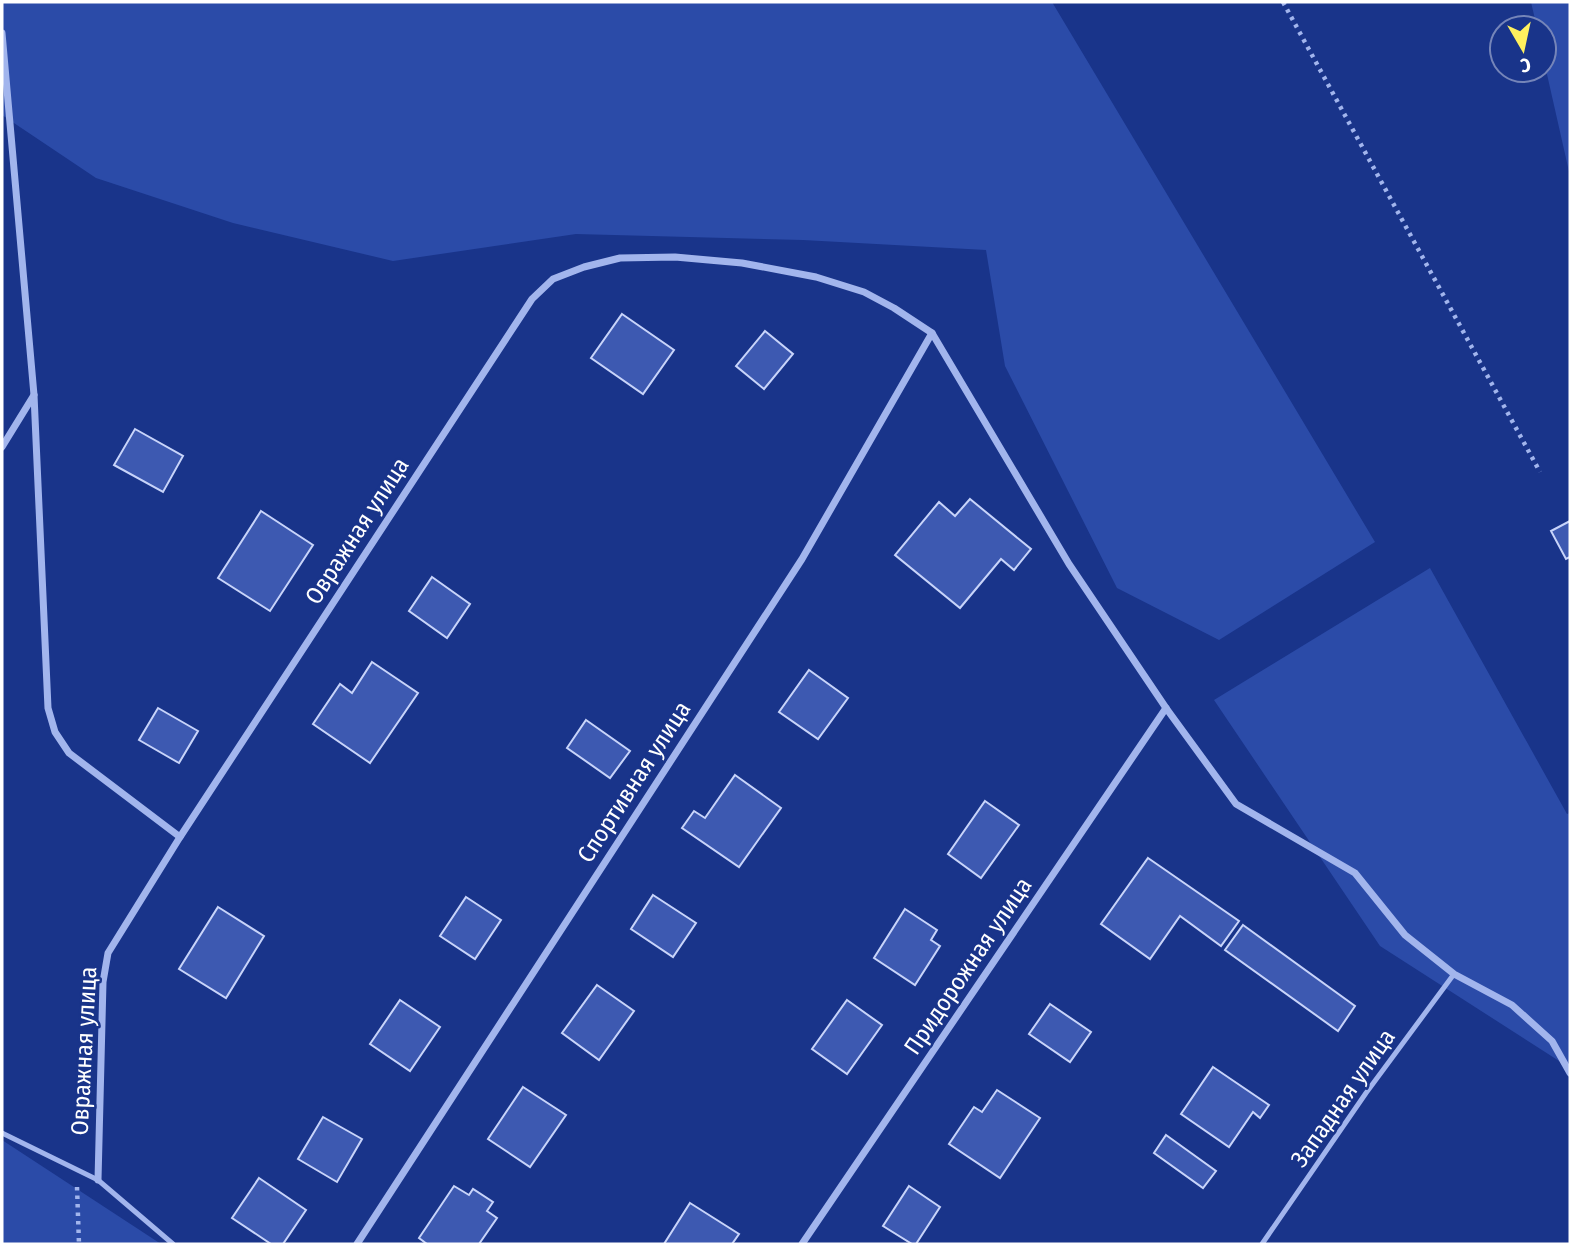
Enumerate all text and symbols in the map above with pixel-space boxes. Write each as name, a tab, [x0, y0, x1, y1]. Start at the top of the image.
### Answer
north arrow	[1488, 14, 1558, 84]
text: С	[1519, 53, 1532, 77]
street label: Овражная улица	[299, 452, 415, 610]
street label: Спортивная улица	[572, 696, 696, 868]
street label: Придорожная улица	[898, 872, 1038, 1060]
street label: Овражная улица	[66, 966, 102, 1136]
street label: Западная улица	[1285, 1024, 1401, 1172]

